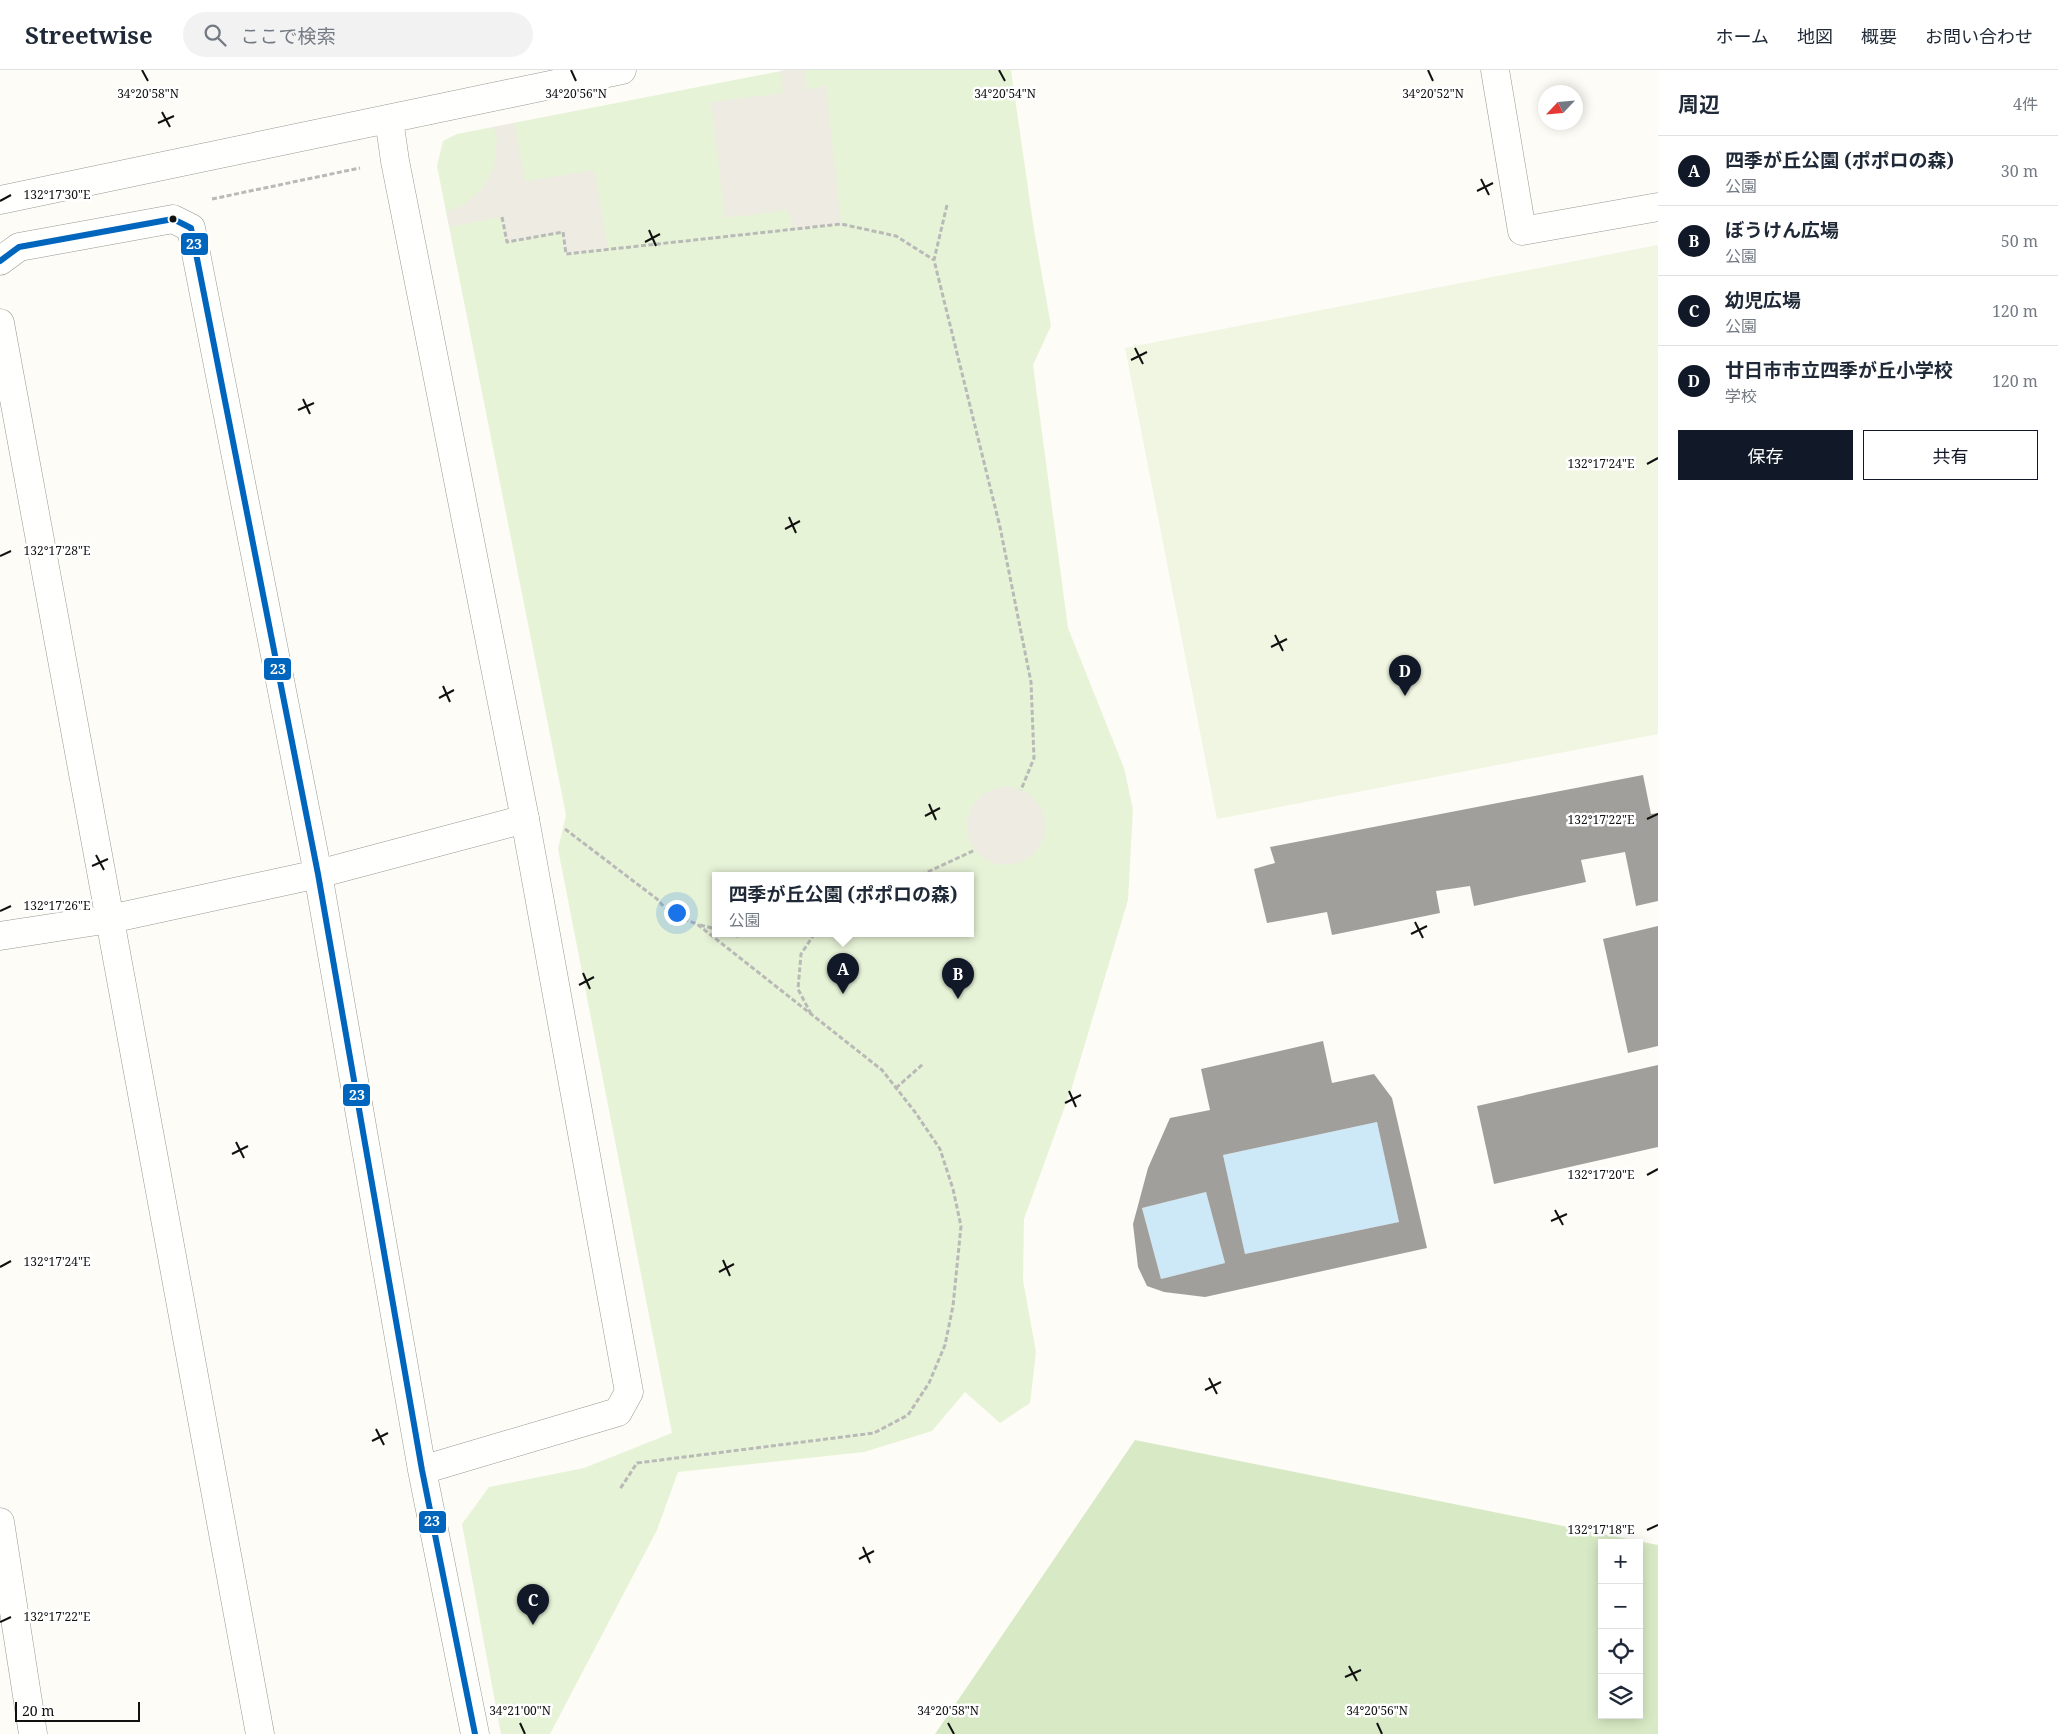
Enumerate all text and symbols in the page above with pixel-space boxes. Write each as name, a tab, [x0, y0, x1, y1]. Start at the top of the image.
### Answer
search box	[183, 12, 533, 57]
text: Streetwise	[25, 18, 153, 51]
icon: search	[201, 21, 229, 49]
text: ここで検索	[241, 23, 336, 49]
text: ホーム	[1716, 24, 1769, 48]
text: 地図	[1797, 24, 1833, 48]
text: 概要	[1861, 24, 1897, 48]
text: お問い合わせ	[1925, 24, 2033, 48]
text: 34°20'58"N	[117, 85, 179, 102]
text: 34°20'56"N	[545, 85, 607, 102]
text: 34°20'54"N	[974, 85, 1036, 102]
text: 34°20'52"N	[1402, 85, 1464, 102]
north arrow	[1538, 85, 1583, 130]
text: 周辺	[1678, 90, 1720, 118]
text: 4件	[2013, 93, 2038, 115]
text: 四季が丘公園 (ポポロの森)	[1725, 147, 1954, 173]
text: A	[1688, 160, 1700, 182]
text: 30 m	[2001, 160, 2038, 182]
text: 公園	[1725, 175, 1757, 197]
text: 132°17'30"E	[24, 186, 90, 203]
unlabelled marker	[168, 214, 178, 224]
text: ぼうけん広場	[1725, 217, 1839, 243]
text: B	[1689, 230, 1699, 252]
text: 50 m	[2001, 230, 2038, 252]
line badge: 23	[180, 232, 209, 256]
text: 23	[186, 234, 202, 253]
text: 公園	[1725, 245, 1757, 267]
text: 幼児広場	[1725, 287, 1801, 313]
text: C	[1689, 300, 1699, 322]
text: 120 m	[1992, 300, 2038, 322]
text: 公園	[1725, 315, 1757, 337]
text: 廿日市市立四季が丘小学校	[1725, 357, 1953, 383]
text: D	[1688, 370, 1700, 392]
text: 120 m	[1992, 370, 2038, 392]
text: 学校	[1725, 385, 1757, 407]
button: 保存	[1678, 430, 1853, 480]
button: 共有	[1863, 430, 2038, 480]
text: 132°17'24"E	[1568, 455, 1634, 472]
text: 132°17'28"E	[24, 542, 90, 559]
pin: D	[1389, 655, 1421, 696]
line badge: 23	[263, 657, 292, 681]
text: 23	[270, 659, 286, 678]
text: 132°17'22"E	[1568, 811, 1634, 828]
popup	[712, 872, 974, 937]
text: 四季が丘公園 (ポポロの森)	[728, 881, 958, 907]
text: 132°17'26"E	[24, 897, 90, 914]
your location	[664, 900, 690, 926]
text: 公園	[728, 909, 760, 931]
pin: A	[827, 953, 859, 994]
pin: B	[942, 958, 974, 999]
line badge: 23	[342, 1083, 371, 1107]
text: 23	[349, 1085, 365, 1104]
text: 132°17'20"E	[1568, 1166, 1634, 1183]
text: 132°17'24"E	[24, 1253, 90, 1270]
line badge: 23	[418, 1510, 447, 1534]
text: 23	[424, 1511, 440, 1530]
text: 132°17'18"E	[1568, 1521, 1634, 1538]
map controls	[1598, 1539, 1643, 1719]
button: +	[1598, 1539, 1643, 1584]
pin: C	[517, 1584, 549, 1625]
button: −	[1598, 1584, 1643, 1629]
text: 132°17'22"E	[24, 1608, 90, 1625]
button: locate	[1598, 1629, 1643, 1674]
button: layers	[1598, 1674, 1643, 1719]
scale bar	[15, 1699, 140, 1722]
text: 20 m	[22, 1701, 55, 1720]
text: 34°21'00"N	[489, 1702, 551, 1719]
text: 34°20'58"N	[917, 1702, 979, 1719]
text: 34°20'56"N	[1346, 1702, 1408, 1719]

